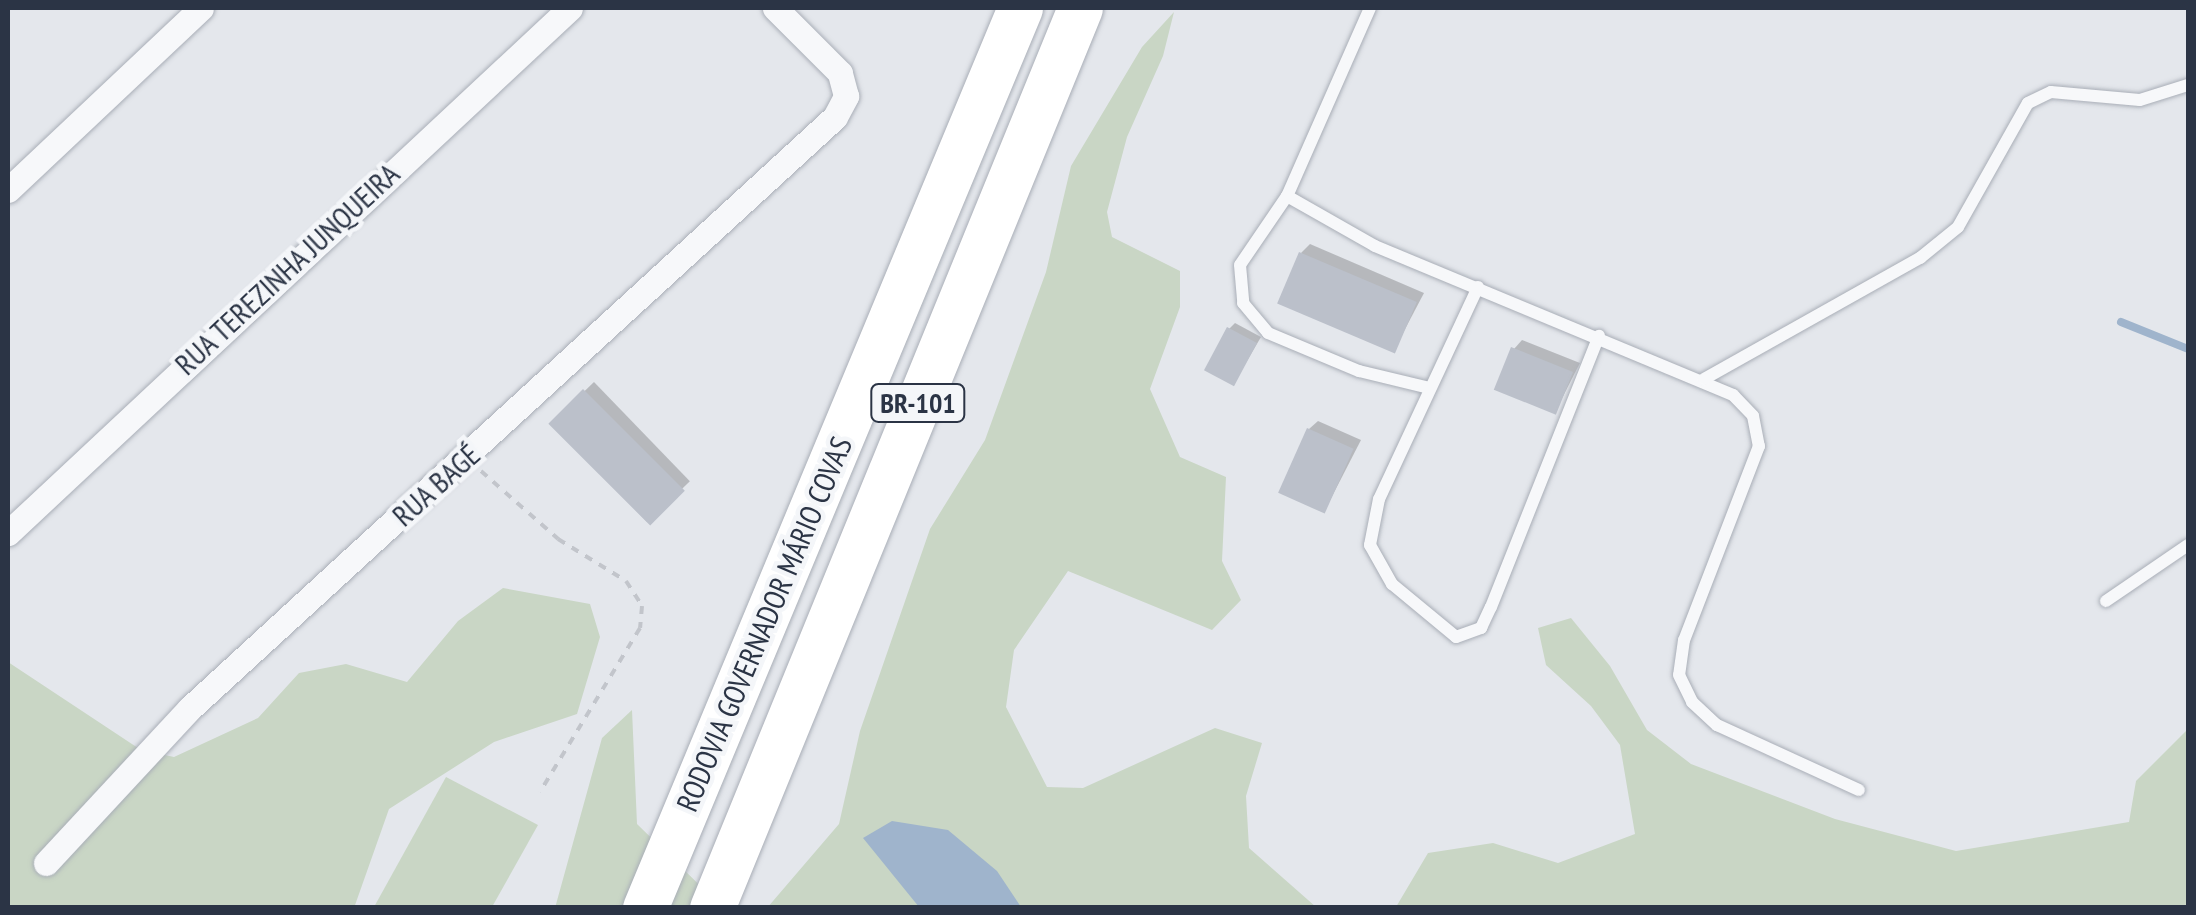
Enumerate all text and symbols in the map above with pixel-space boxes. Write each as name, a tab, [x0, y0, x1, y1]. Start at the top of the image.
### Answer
street label: RUA TEREZINHA JUNQUEIRA	[167, 155, 407, 383]
road number: BR-101	[868, 380, 968, 426]
street label: RODOVIA GOVERNADOR MÁRIO COVAS	[668, 431, 860, 817]
street label: RUA BAGÉ	[385, 436, 487, 534]

